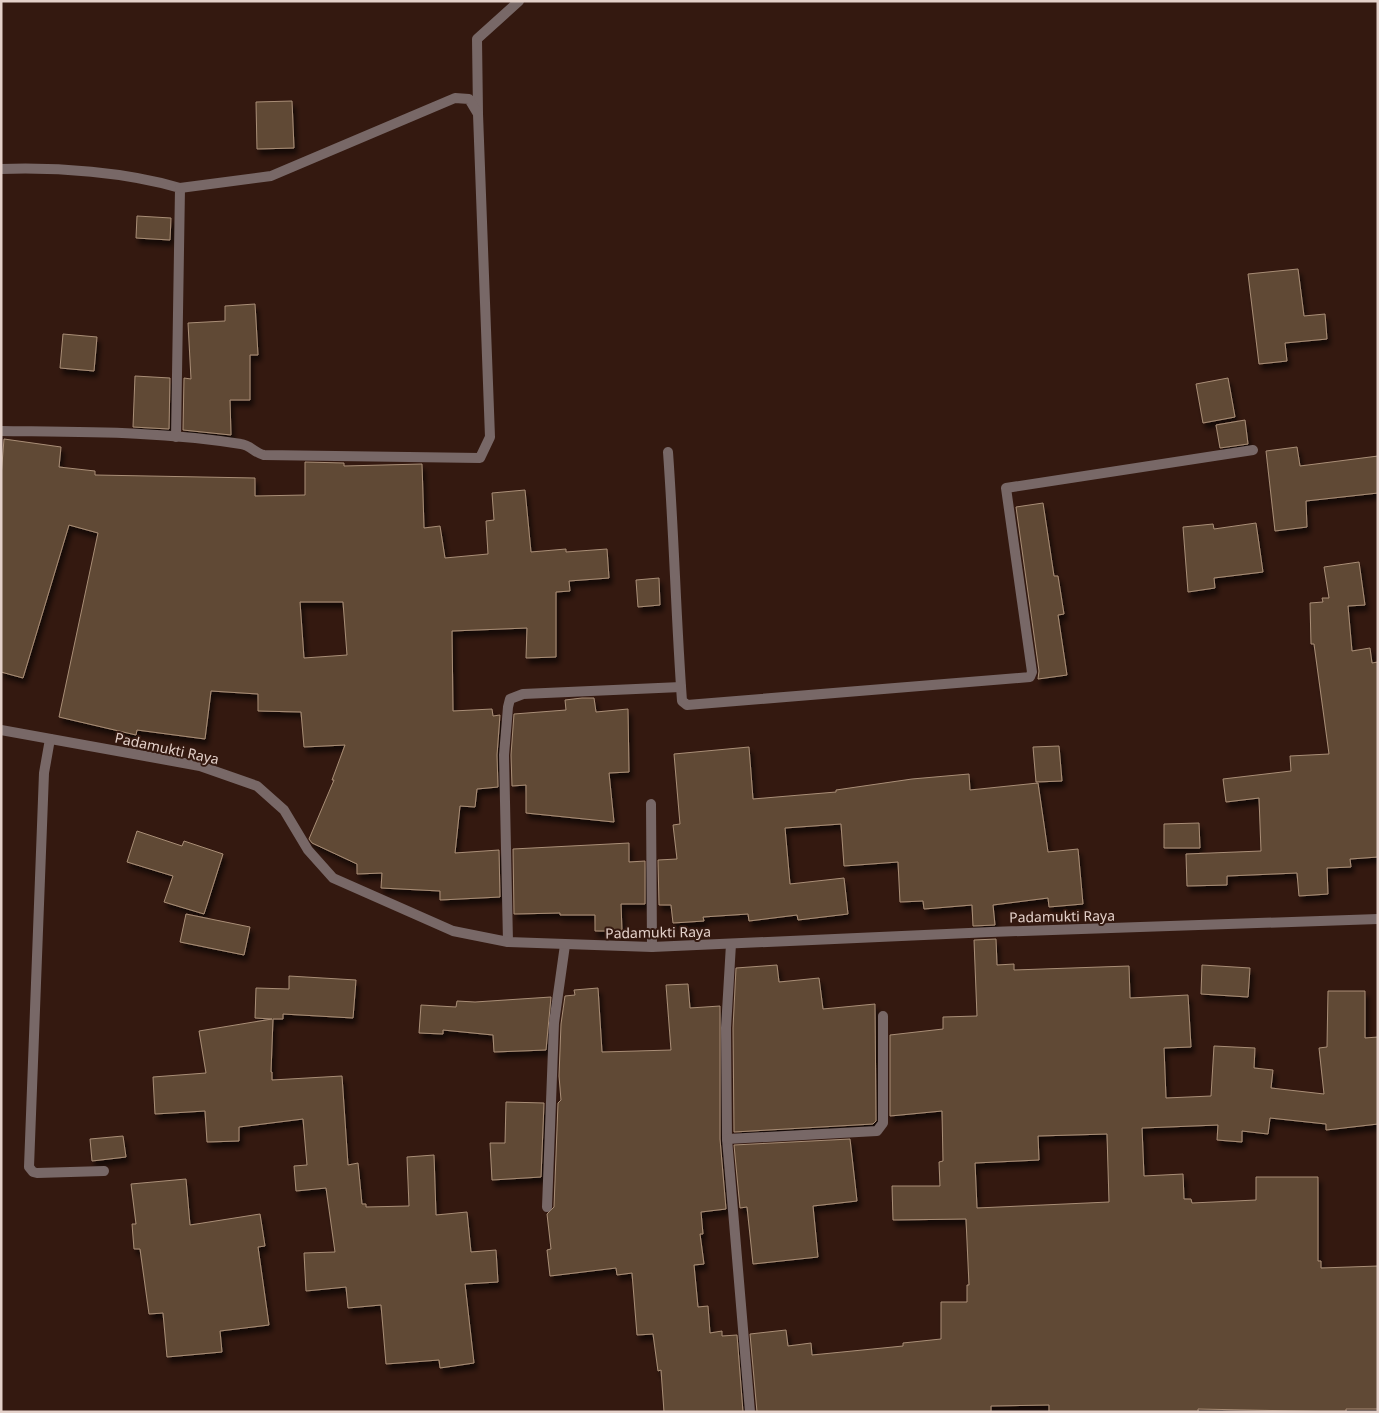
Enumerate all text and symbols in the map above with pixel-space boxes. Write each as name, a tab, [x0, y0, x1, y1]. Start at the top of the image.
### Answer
street label: Padamukti Raya	[113, 728, 221, 768]
street label: Padamukti Raya	[1009, 906, 1115, 926]
street label: Padamukti Raya	[605, 922, 711, 942]

